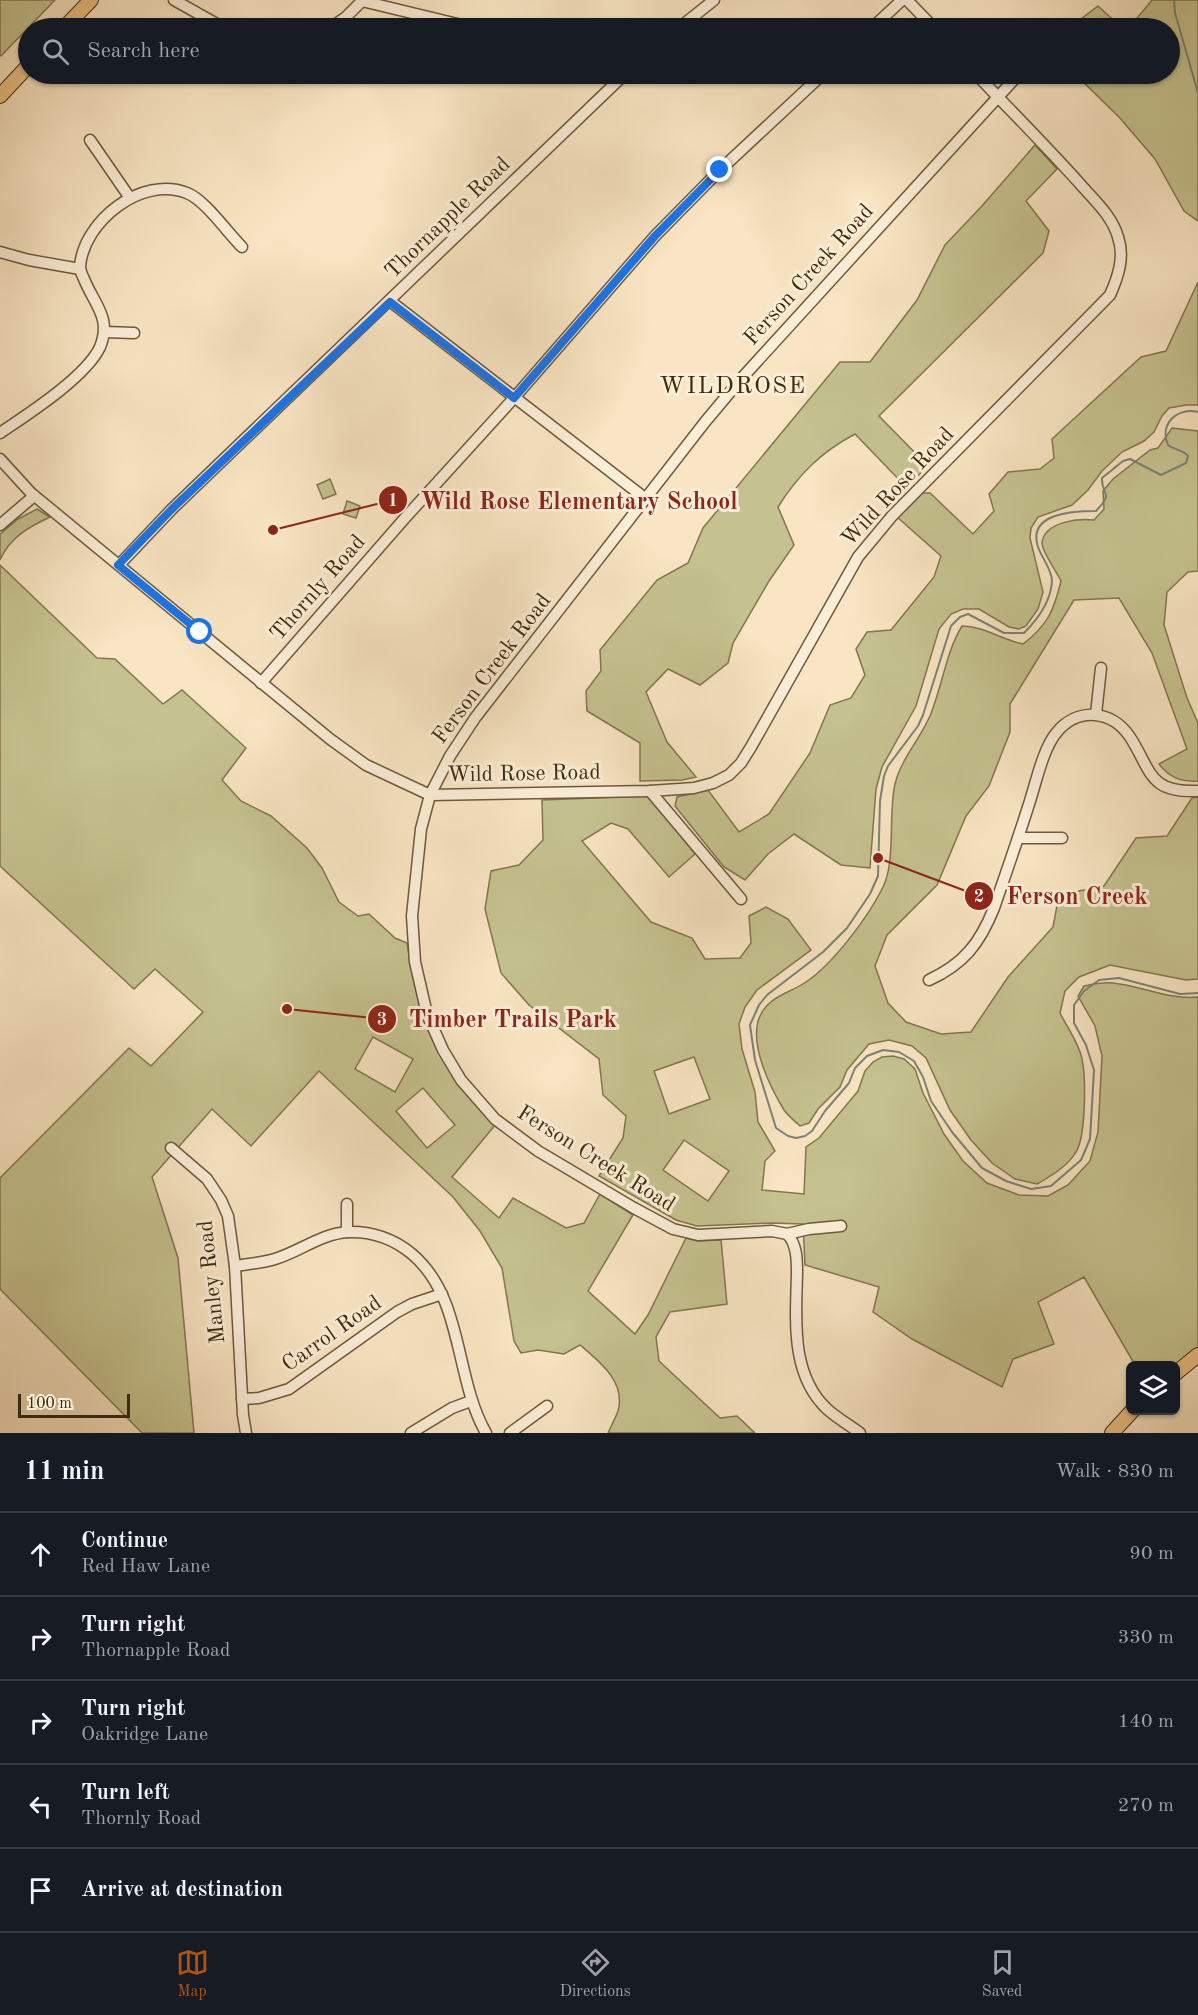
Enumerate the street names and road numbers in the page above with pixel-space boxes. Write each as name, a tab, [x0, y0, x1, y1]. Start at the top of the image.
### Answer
street label: Thornapple Road	[381, 153, 515, 283]
street label: Ferson Creek Road	[740, 200, 878, 350]
street label: Wild Rose Road	[838, 423, 958, 551]
street label: Thornly Road	[266, 531, 370, 645]
street label: Ferson Creek Road	[429, 590, 555, 748]
street label: Wild Rose Road	[447, 762, 601, 786]
street label: Ferson Creek Road	[513, 1102, 679, 1216]
street label: Manley Road	[195, 1219, 229, 1345]
street label: Carrol Road	[278, 1292, 386, 1376]

